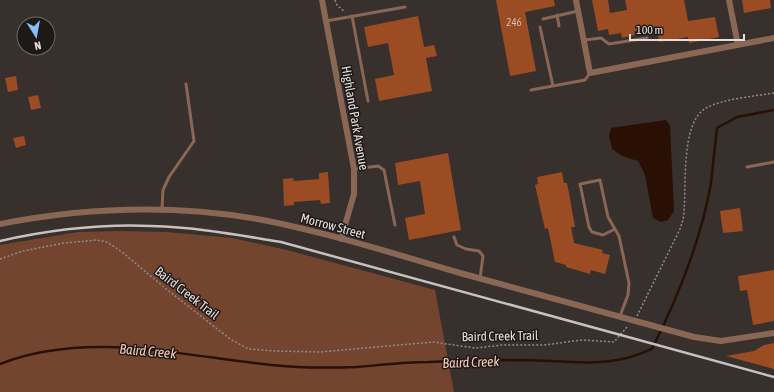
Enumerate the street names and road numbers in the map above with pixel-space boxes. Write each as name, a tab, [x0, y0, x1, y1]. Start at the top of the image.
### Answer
street label: Highland Park Avenue	[338, 65, 372, 171]
street label: Morrow Street	[299, 210, 367, 242]
street label: Baird Creek Trail	[152, 263, 222, 323]
street label: Baird Creek Trail	[461, 328, 539, 344]

